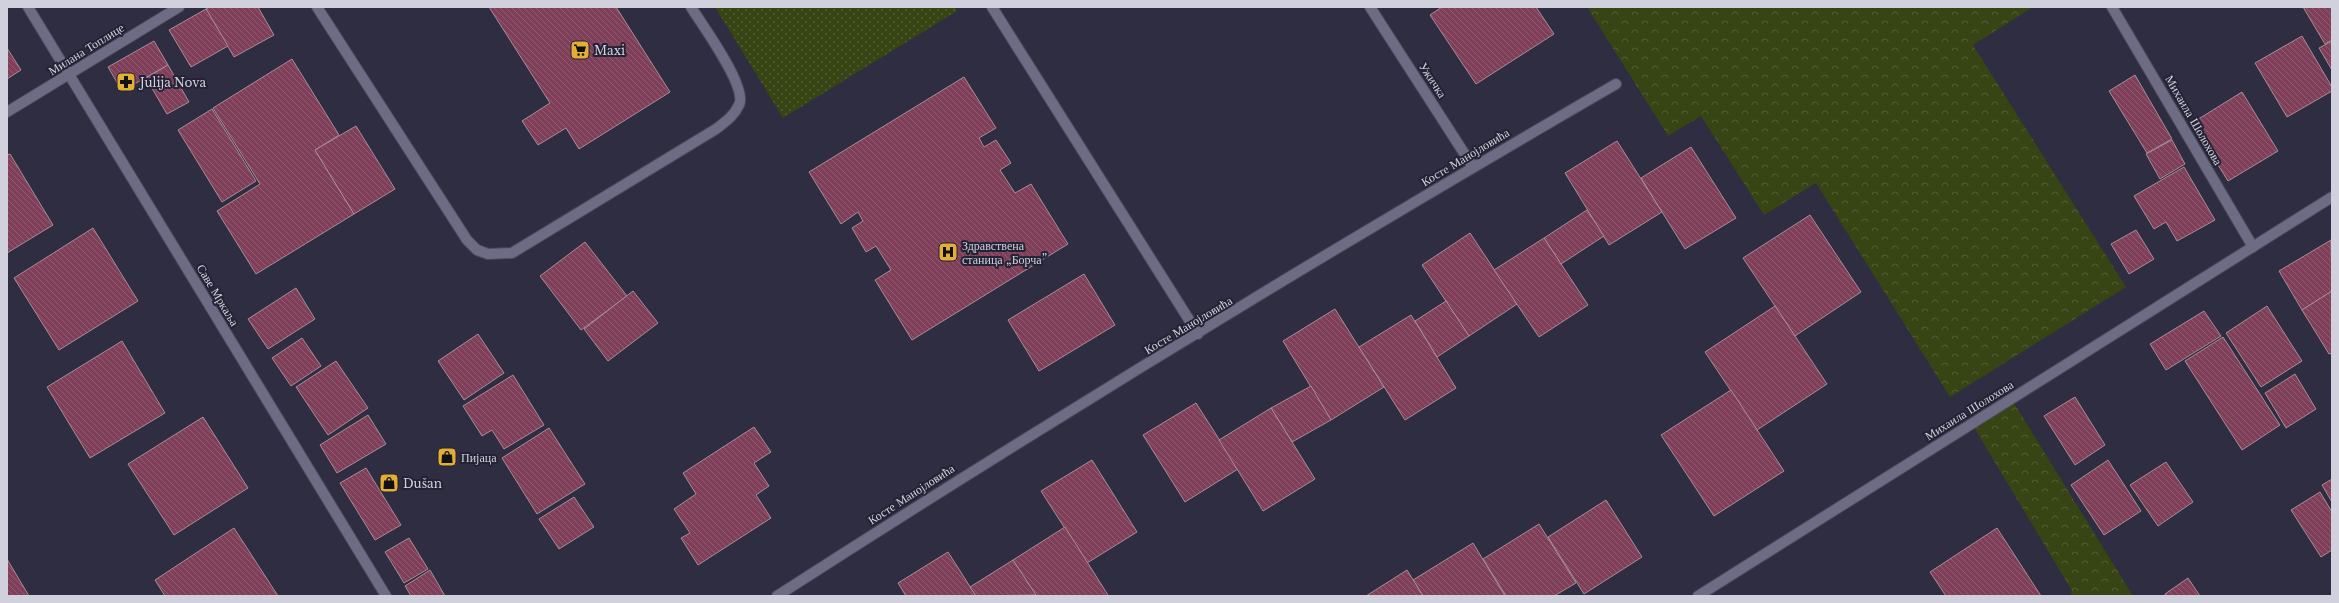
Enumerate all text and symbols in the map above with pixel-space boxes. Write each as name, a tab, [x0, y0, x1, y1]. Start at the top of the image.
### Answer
street label: Милана Топлице	[45, 20, 127, 78]
supermarket icon: Maxi	[569, 39, 591, 61]
place label: Maxi	[594, 43, 625, 58]
street label: Ужичка	[1416, 59, 1450, 101]
pharmacy icon: Julija Nova	[115, 71, 137, 93]
street label: Михаила Шолохова	[2162, 72, 2226, 168]
place label: Julija Nova	[138, 75, 206, 90]
street label: Косте Манојловића	[1418, 124, 1512, 189]
place label: Здравствена станица „Борча”	[962, 238, 1047, 267]
hospital icon: Здравствена станица „Борча”	[937, 241, 959, 263]
street label: Саве Мркаља	[194, 261, 243, 329]
street label: Косте Манојловића	[1141, 292, 1235, 357]
street label: Михаила Шолохова	[1922, 376, 2017, 443]
shop icon: Пијаца	[436, 446, 458, 468]
place label: Пијаца	[461, 450, 497, 465]
street label: Косте Манојловића	[865, 460, 958, 528]
shop icon: Dušan	[378, 472, 400, 494]
place label: Dušan	[403, 476, 442, 491]

